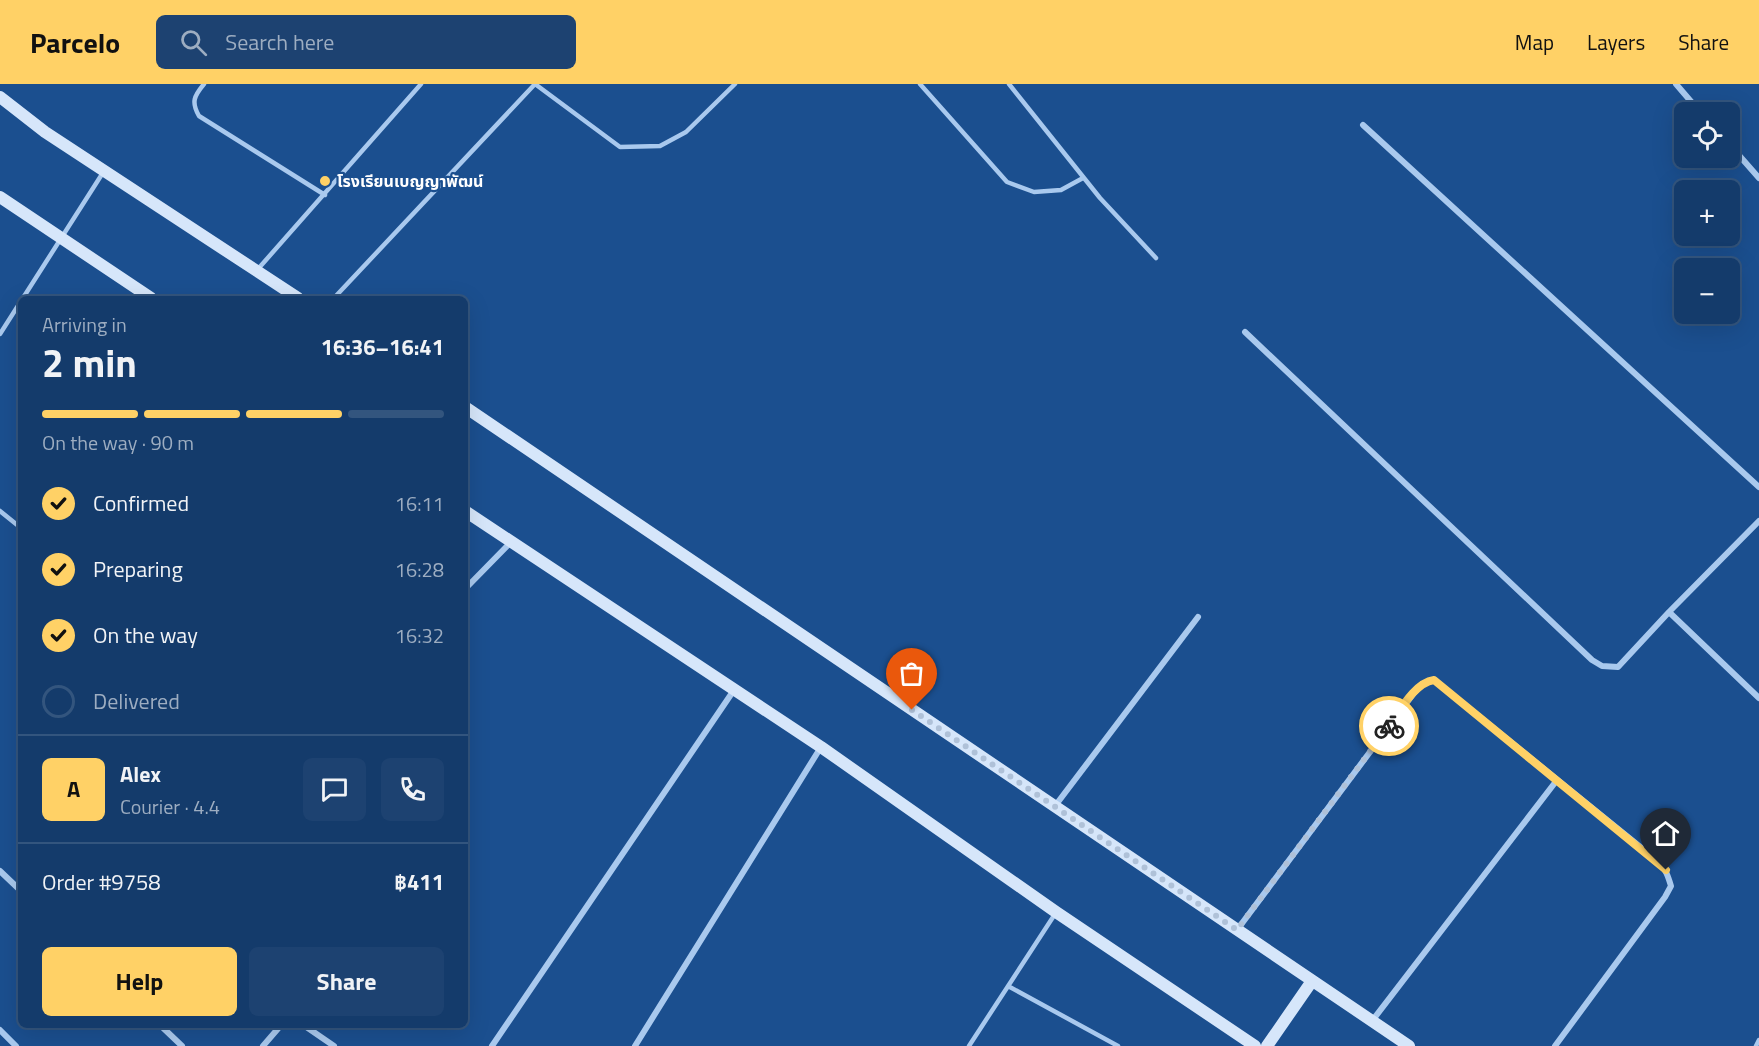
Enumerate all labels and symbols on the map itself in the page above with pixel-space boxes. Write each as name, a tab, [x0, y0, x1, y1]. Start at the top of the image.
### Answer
place label: โรงเรียนเบญญาพัฒน์	[337, 169, 483, 193]
marker: โรงเรียนเบญญาพัฒน์	[318, 174, 332, 188]
pin	[886, 648, 937, 710]
courier	[1359, 696, 1419, 756]
pin	[1640, 808, 1691, 870]

